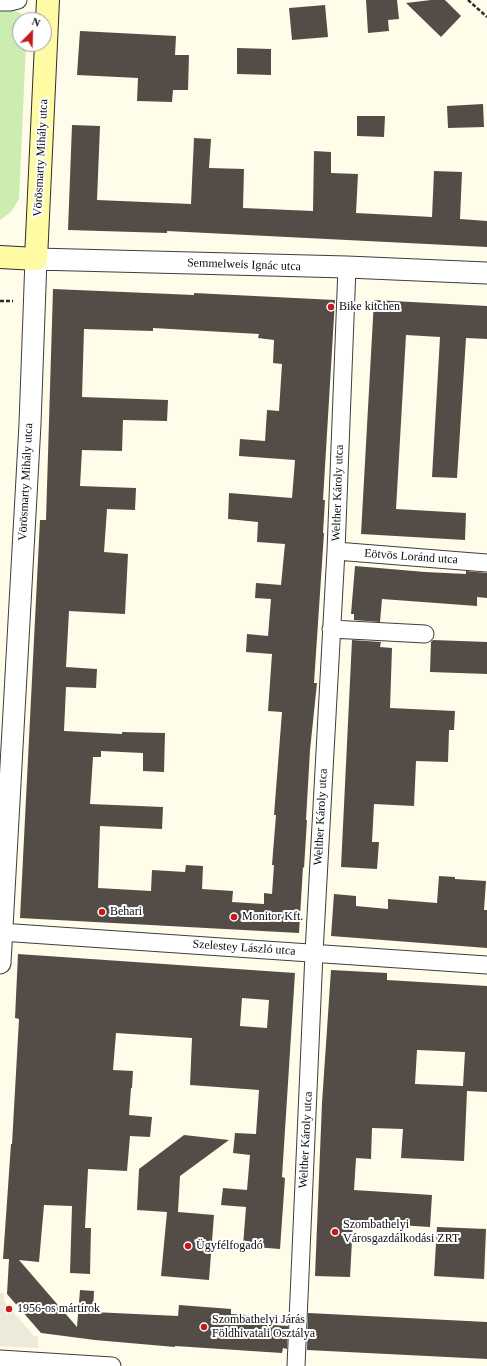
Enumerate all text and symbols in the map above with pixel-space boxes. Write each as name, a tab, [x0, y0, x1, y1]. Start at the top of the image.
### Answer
north arrow	[12, 12, 52, 52]
text: N	[30, 15, 42, 29]
street label: Vörösmarty Mihály utca	[31, 99, 51, 217]
street label: Semmelweis Ignác utca	[187, 256, 301, 274]
place label: Bike kitchen	[339, 300, 400, 314]
marker: Bike kitchen	[326, 302, 336, 312]
street label: Vörösmarty Mihály utca	[16, 423, 36, 541]
street label: Welther Károly utca	[329, 444, 347, 542]
street label: Eötvös Loránd utca	[364, 547, 458, 567]
street label: Welther Károly utca	[311, 768, 331, 866]
place label: Behari	[110, 905, 142, 919]
marker: Behari	[97, 907, 107, 917]
place label: Monitor Kft.	[242, 910, 303, 924]
marker: Monitor Kft.	[229, 912, 239, 922]
street label: Szelestey László utca	[192, 937, 296, 959]
street label: Welther Károly utca	[296, 1091, 316, 1189]
place label: Szombathelyi Városgazdálkodási ZRT	[343, 1218, 459, 1246]
marker: Szombathelyi Városgazdálkodási ZRT	[330, 1227, 340, 1237]
place label: Ügyfélfogadó	[196, 1239, 263, 1253]
marker: Ügyfélfogadó	[183, 1241, 193, 1251]
place label: 1956-os mártírok	[17, 1302, 100, 1316]
marker: 1956-os mártírok	[4, 1304, 14, 1314]
place label: Szombathelyi Járás Földhivatali Osztálya	[212, 1313, 315, 1341]
marker: Szombathelyi Járás Földhivatali Osztálya	[199, 1322, 209, 1332]

